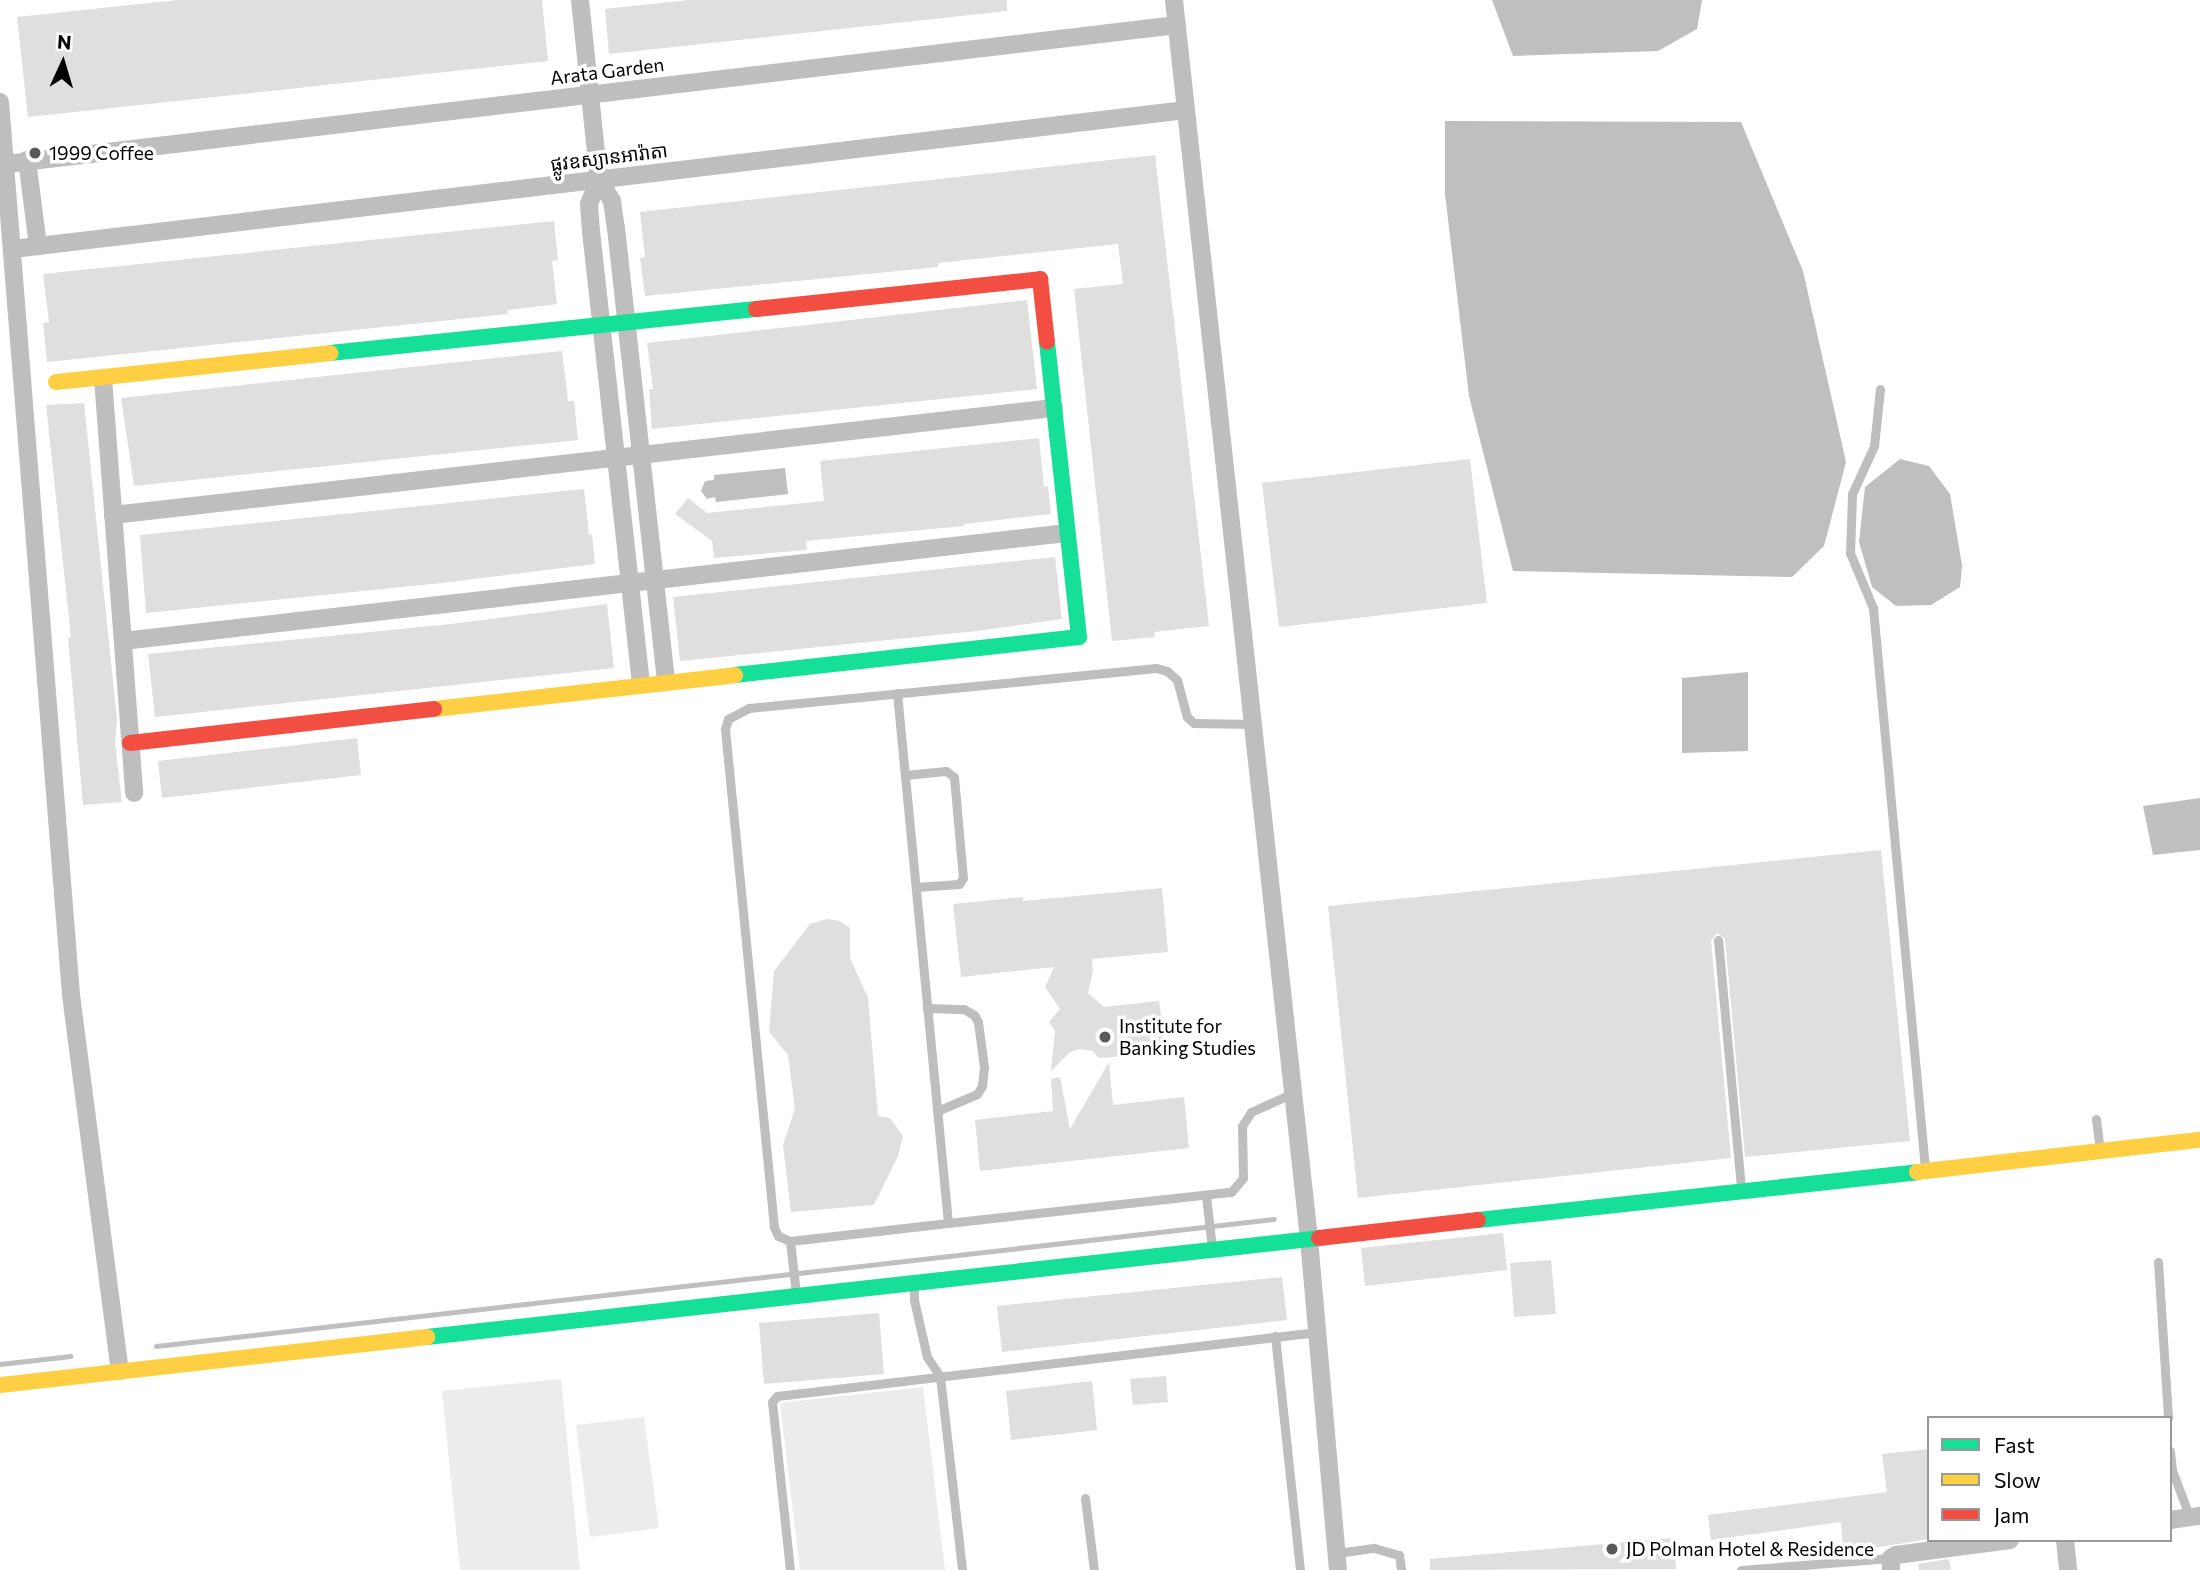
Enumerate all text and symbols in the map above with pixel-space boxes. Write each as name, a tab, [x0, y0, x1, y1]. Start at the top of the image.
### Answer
north arrow	[28, 28, 98, 98]
text: N	[57, 30, 72, 54]
street label: Arata Garden	[549, 53, 665, 89]
street label: ផ្លូវឧស្យានអារ៉ាតា	[549, 138, 669, 176]
place label: 1999 Coffee	[49, 142, 154, 164]
marker: 1999 Coffee	[27, 145, 43, 161]
place label: Institute for Banking Studies	[1119, 1015, 1256, 1059]
marker: Institute for Banking Studies	[1097, 1029, 1113, 1045]
legend	[1927, 1416, 2172, 1542]
text: Fast	[1994, 1432, 2035, 1457]
text: Slow	[1994, 1467, 2041, 1492]
text: Jam	[1994, 1502, 2029, 1527]
place label: JD Polman Hotel & Residence	[1626, 1538, 1874, 1560]
marker: JD Polman Hotel & Residence	[1604, 1541, 1620, 1557]

